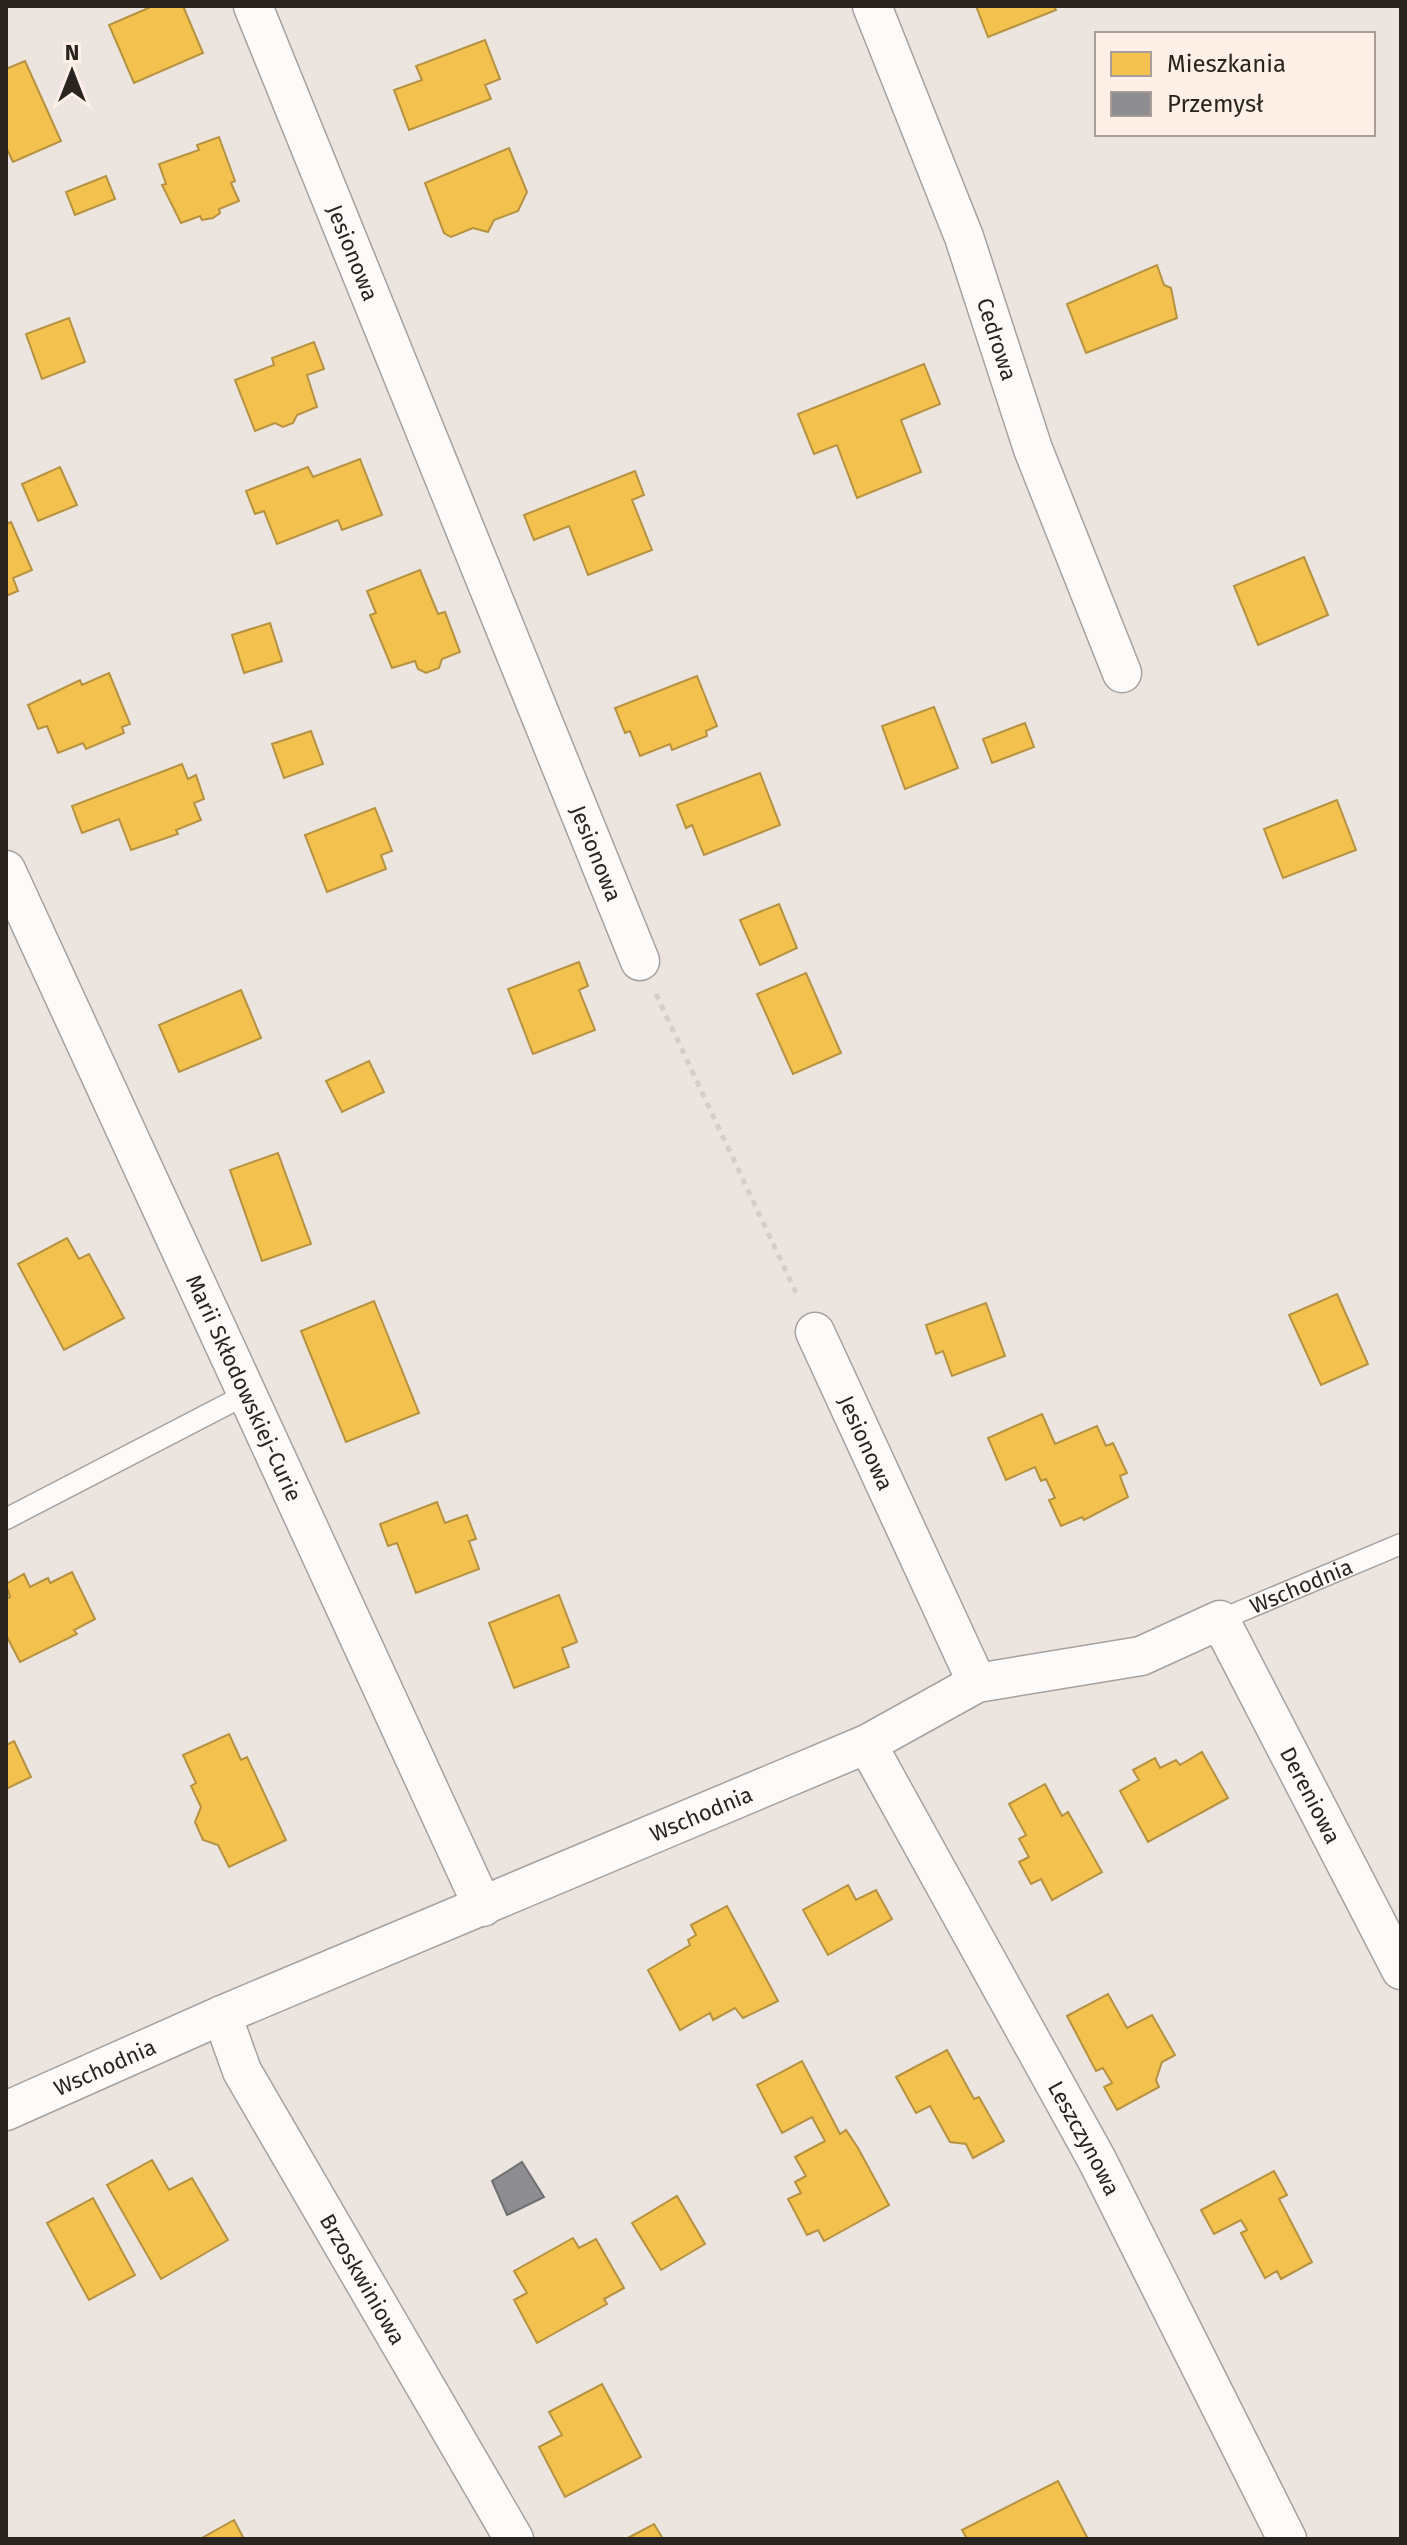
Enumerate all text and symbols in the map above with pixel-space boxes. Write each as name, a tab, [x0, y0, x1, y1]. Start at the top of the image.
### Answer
north arrow	[32, 32, 112, 112]
legend	[1095, 32, 1375, 136]
text: N	[65, 39, 79, 66]
text: Mieszkania	[1167, 50, 1286, 78]
text: Przemysł	[1167, 90, 1264, 118]
street label: Jesionowa	[321, 201, 384, 305]
street label: Cedrowa	[971, 295, 1023, 384]
street label: Jesionowa	[564, 801, 627, 905]
street label: Marii Skłodowskiej-Curie	[180, 1270, 308, 1506]
street label: Jesionowa	[832, 1391, 899, 1495]
street label: Wschodnia	[1246, 1553, 1357, 1620]
street label: Dereniowa	[1274, 1742, 1346, 1848]
street label: Wschodnia	[646, 1781, 757, 1848]
street label: Wschodnia	[50, 2033, 160, 2102]
street label: Leszczynowa	[1042, 2076, 1126, 2200]
street label: Brzoskwiniowa	[314, 2209, 411, 2350]

